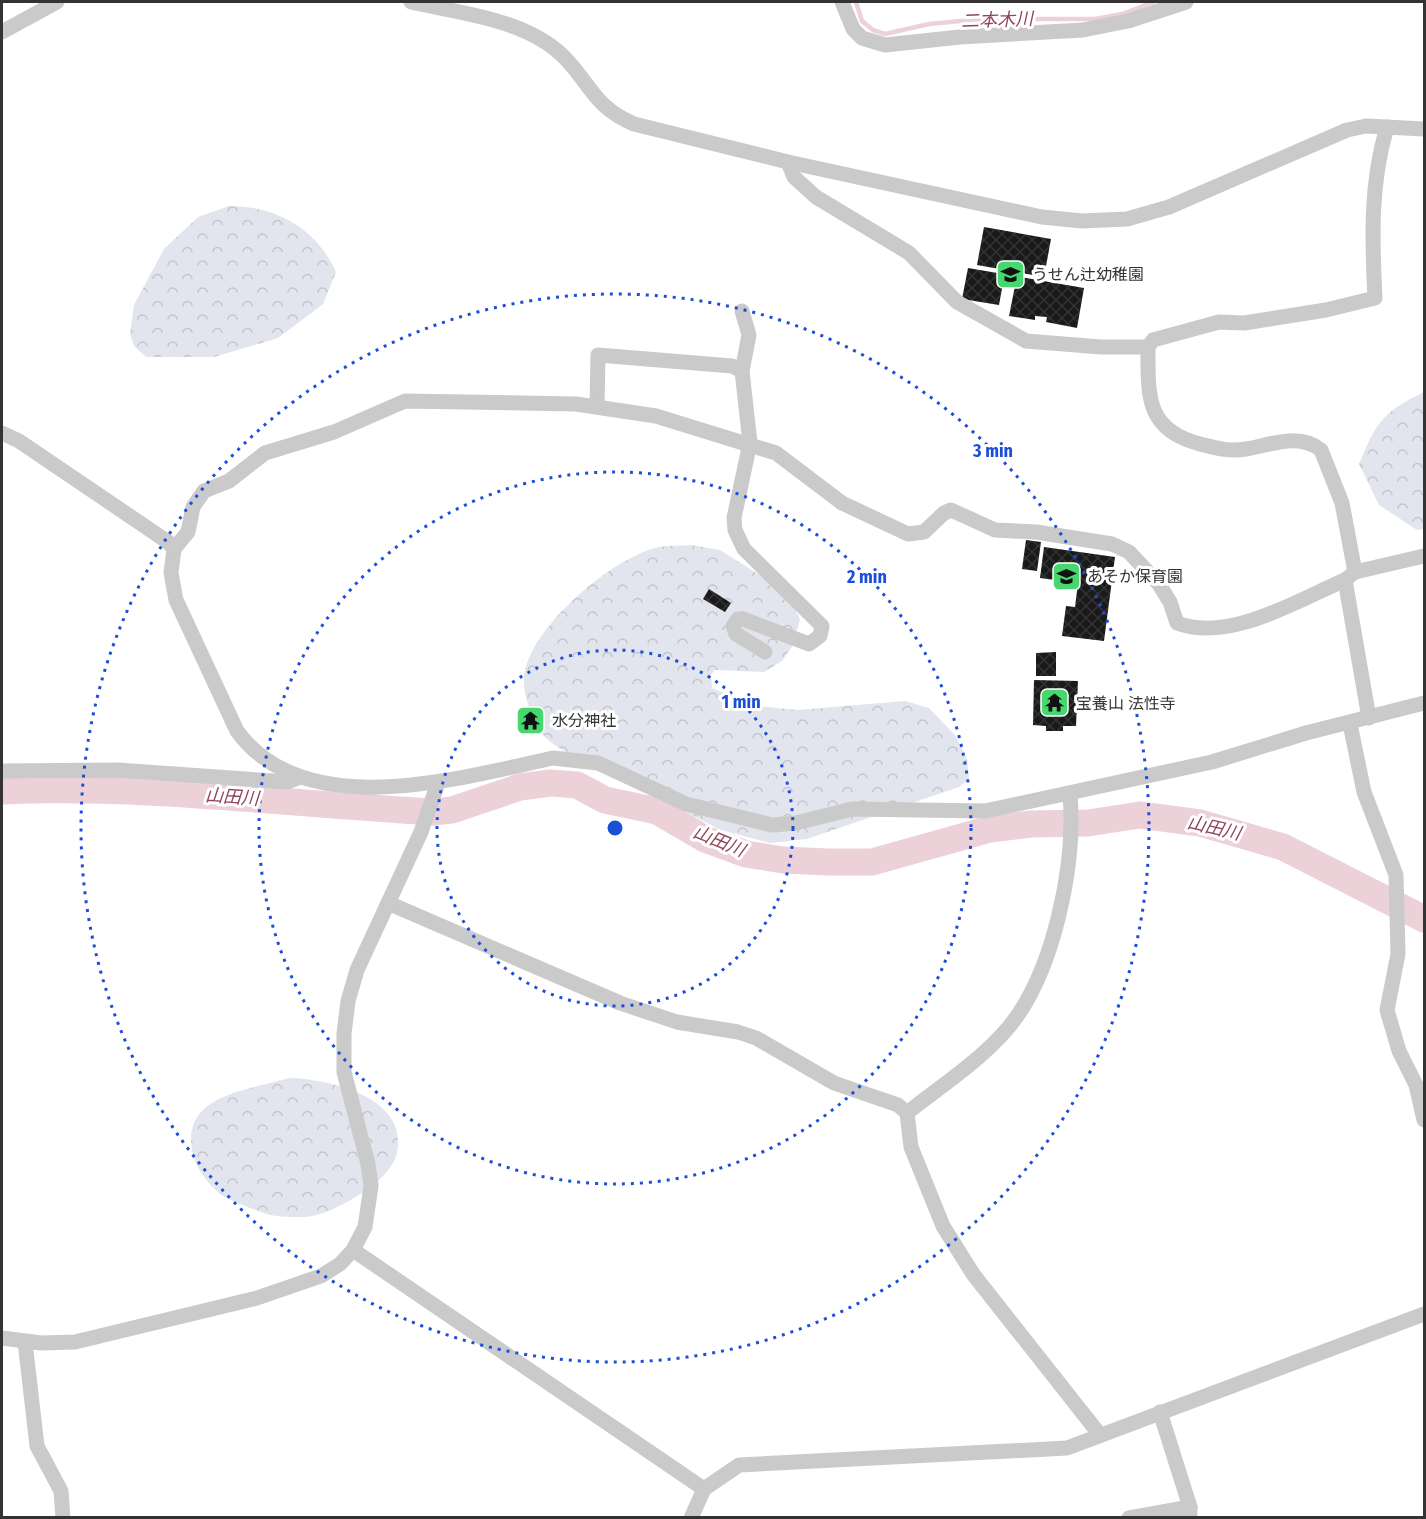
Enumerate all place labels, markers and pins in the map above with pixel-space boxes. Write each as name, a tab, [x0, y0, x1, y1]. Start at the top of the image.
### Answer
school or university icon: うせん辻幼稚園	[995, 258, 1027, 290]
place label: うせん辻幼稚園	[1032, 265, 1144, 284]
school or university icon: あそか保育園	[1050, 560, 1082, 592]
place label: あそか保育園	[1087, 567, 1183, 586]
temple icon: 宝養山 法性寺	[1039, 687, 1071, 719]
place label: 宝養山 法性寺	[1076, 694, 1176, 713]
temple icon: 水分神社	[515, 704, 547, 736]
place label: 水分神社	[552, 711, 616, 730]
centre of rings	[605, 818, 625, 838]

